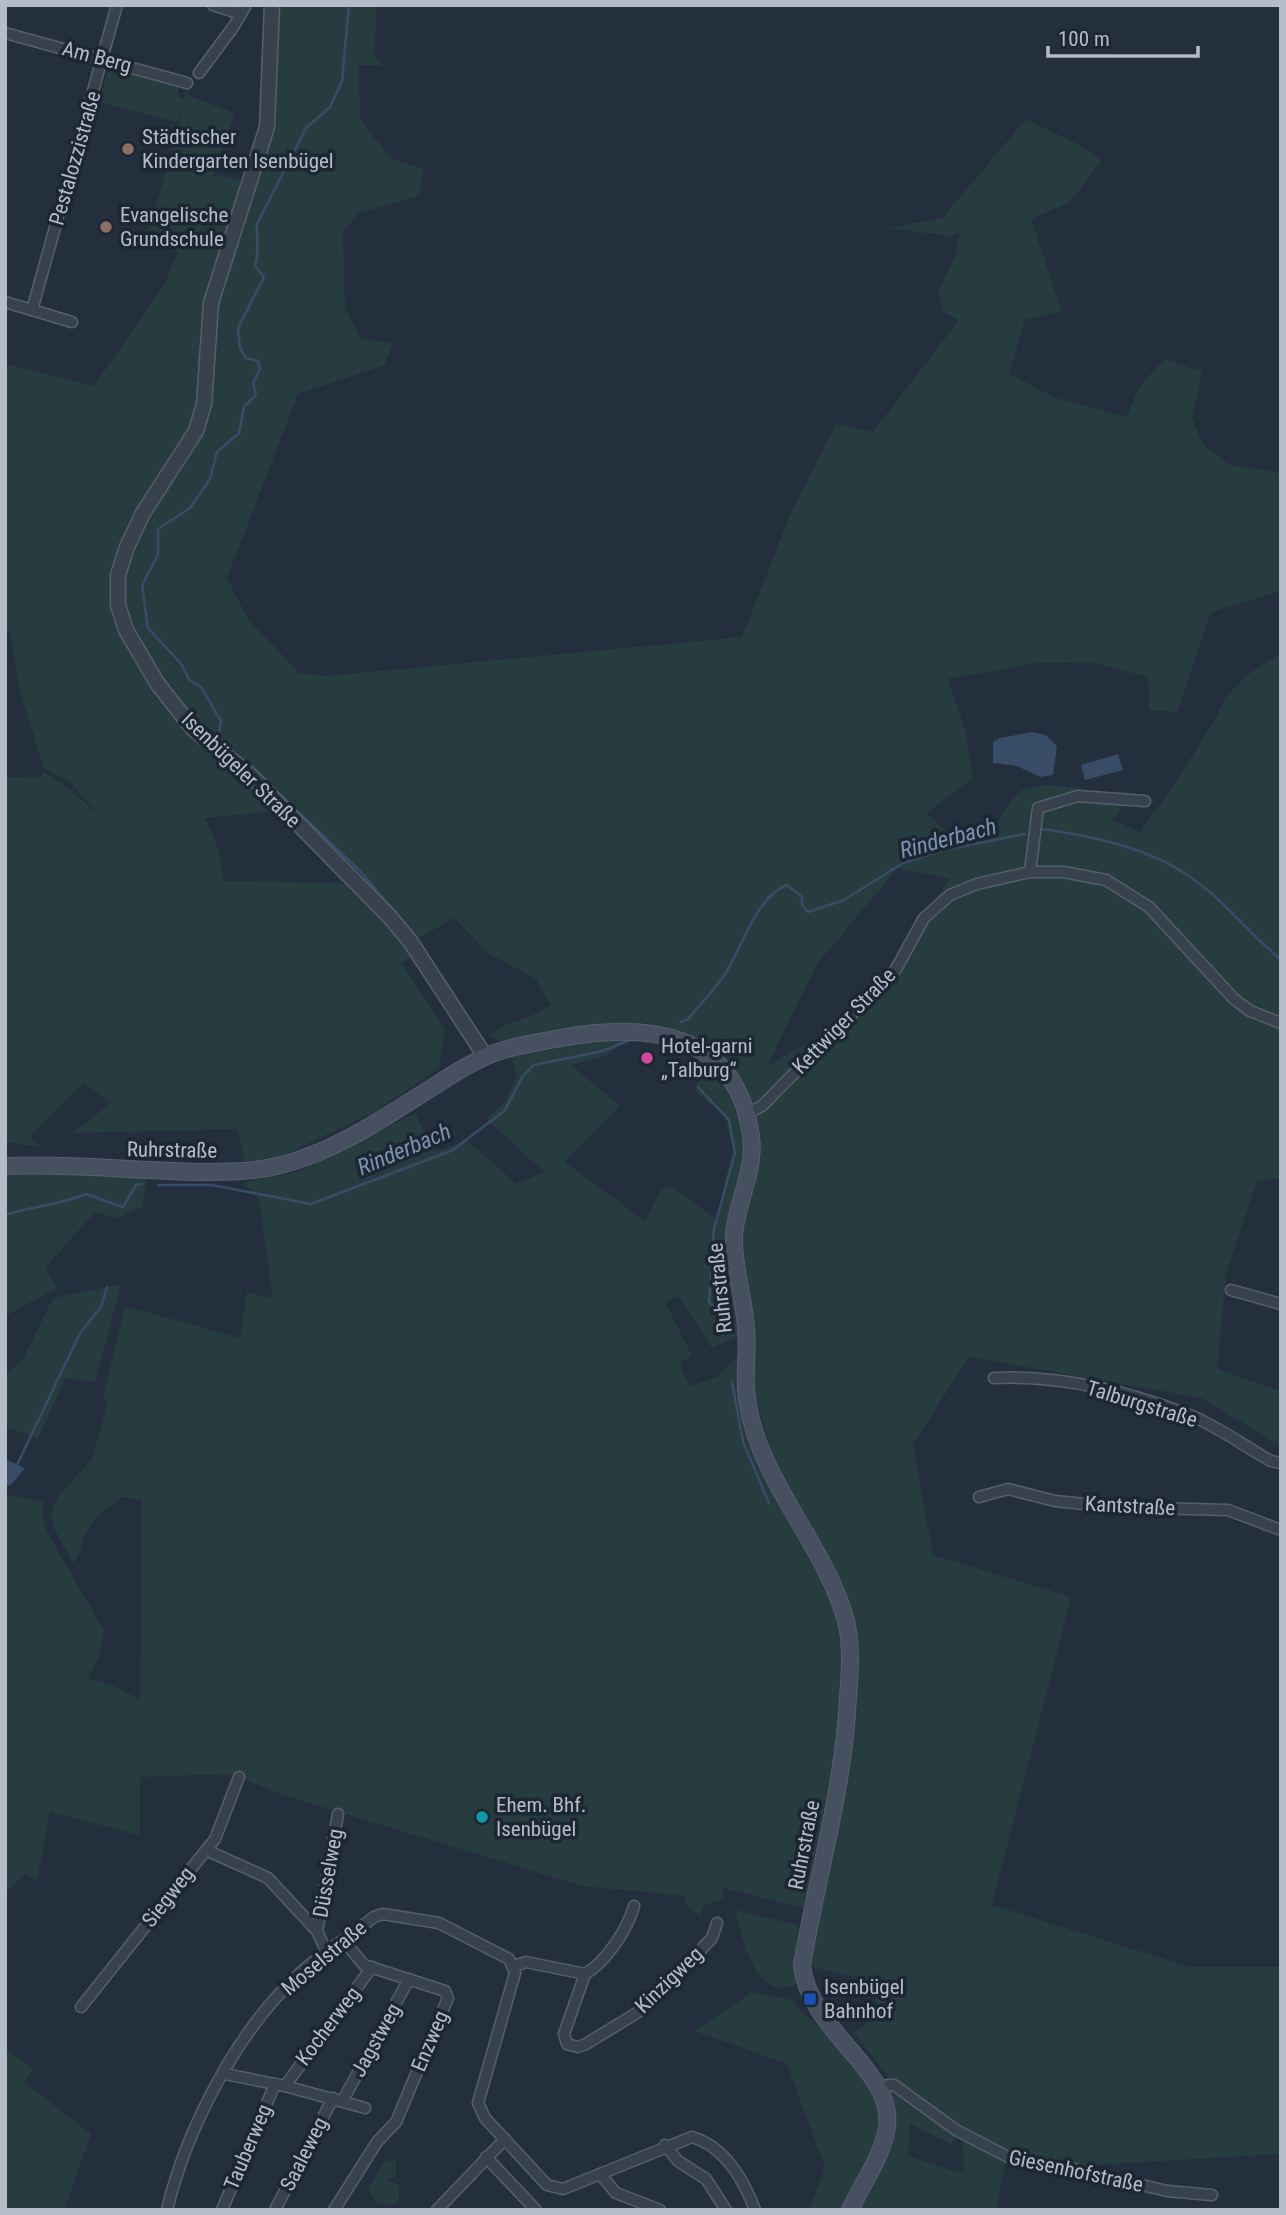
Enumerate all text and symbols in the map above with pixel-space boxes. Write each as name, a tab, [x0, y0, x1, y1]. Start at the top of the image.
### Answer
scale bar	[1048, 14, 1198, 58]
text: 100 m	[1058, 27, 1110, 51]
street label: Am Berg	[60, 36, 134, 78]
street label: Pestalozzistraße	[44, 88, 106, 228]
place label: Städtischer Kindergarten Isenbügel	[142, 125, 334, 173]
marker: Städtischer Kindergarten Isenbügel	[120, 141, 136, 157]
place label: Evangelische Grundschule	[120, 203, 228, 251]
marker: Evangelische Grundschule	[98, 219, 114, 235]
street label: Isenbügeler Straße	[177, 707, 305, 833]
water label: Rinderbach	[897, 813, 999, 864]
street label: Kettwiger Straße	[788, 963, 900, 1079]
place label: Hotel-garni „Talburg“	[661, 1034, 752, 1082]
marker: Hotel-garni „Talburg“	[639, 1050, 655, 1066]
water label: Rinderbach	[353, 1118, 455, 1181]
street label: Ruhrstraße	[127, 1137, 218, 1163]
street label: Ruhrstraße	[703, 1242, 737, 1334]
street label: Talburgstraße	[1084, 1376, 1200, 1432]
street label: Kantstraße	[1084, 1492, 1176, 1520]
place label: Ehem. Bhf. Isenbügel	[496, 1793, 586, 1841]
street label: Ruhrstraße	[784, 1798, 824, 1892]
marker: Ehem. Bhf. Isenbügel	[474, 1809, 490, 1825]
street label: Düsselweg	[308, 1827, 348, 1919]
street label: Siegweg	[137, 1862, 199, 1932]
street label: Moselstraße	[277, 1916, 371, 2000]
street label: Kinzigweg	[630, 1942, 708, 2018]
place label: Isenbügel Bahnhof	[824, 1975, 904, 2023]
street label: Kocherweg	[291, 1982, 365, 2070]
marker: Isenbügel Bahnhof	[802, 1991, 818, 2007]
street label: Jagstweg	[346, 1999, 406, 2081]
street label: Enzweg	[407, 2007, 453, 2075]
street label: Tauberweg	[219, 2101, 277, 2193]
street label: Saaleweg	[275, 2113, 333, 2195]
street label: Giesenhofstraße	[1007, 2145, 1145, 2197]

